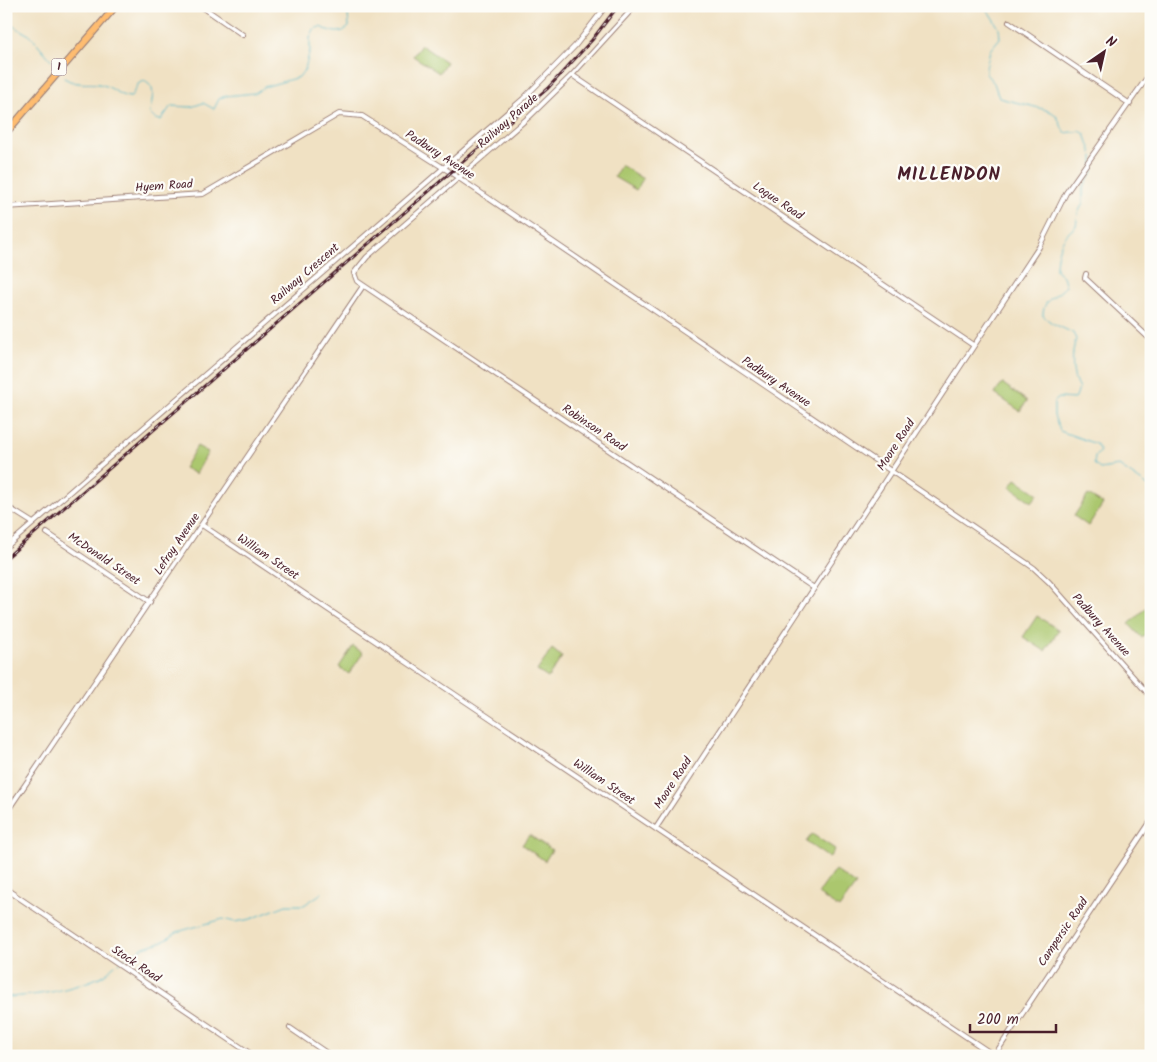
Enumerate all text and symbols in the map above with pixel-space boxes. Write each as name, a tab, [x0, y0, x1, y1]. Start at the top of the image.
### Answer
north arrow	[1080, 28, 1130, 78]
text: N	[1101, 30, 1121, 54]
road number: 1	[52, 58, 66, 76]
street label: Railway Parade	[473, 89, 543, 153]
street label: Padbury Avenue	[401, 125, 479, 185]
district label: MILLENDON	[897, 161, 1001, 190]
street label: Hyem Road	[135, 174, 194, 197]
street label: Logue Road	[749, 177, 808, 226]
street label: Railway Crescent	[266, 238, 344, 309]
street label: Padbury Avenue	[738, 352, 815, 413]
street label: Robinson Road	[558, 399, 631, 457]
street label: Moore Road	[872, 414, 920, 475]
street label: Lefroy Avenue	[149, 508, 205, 579]
street label: McDonald Street	[64, 528, 144, 591]
street label: William Street	[233, 529, 303, 585]
street label: Padbury Avenue	[1067, 589, 1135, 662]
street label: Moore Road	[649, 752, 697, 813]
street label: William Street	[569, 754, 639, 810]
street label: Campersic Road	[1033, 893, 1094, 970]
street label: Stock Road	[107, 940, 165, 988]
scale bar	[970, 1002, 1056, 1034]
text: 200 m	[977, 1008, 1019, 1032]

